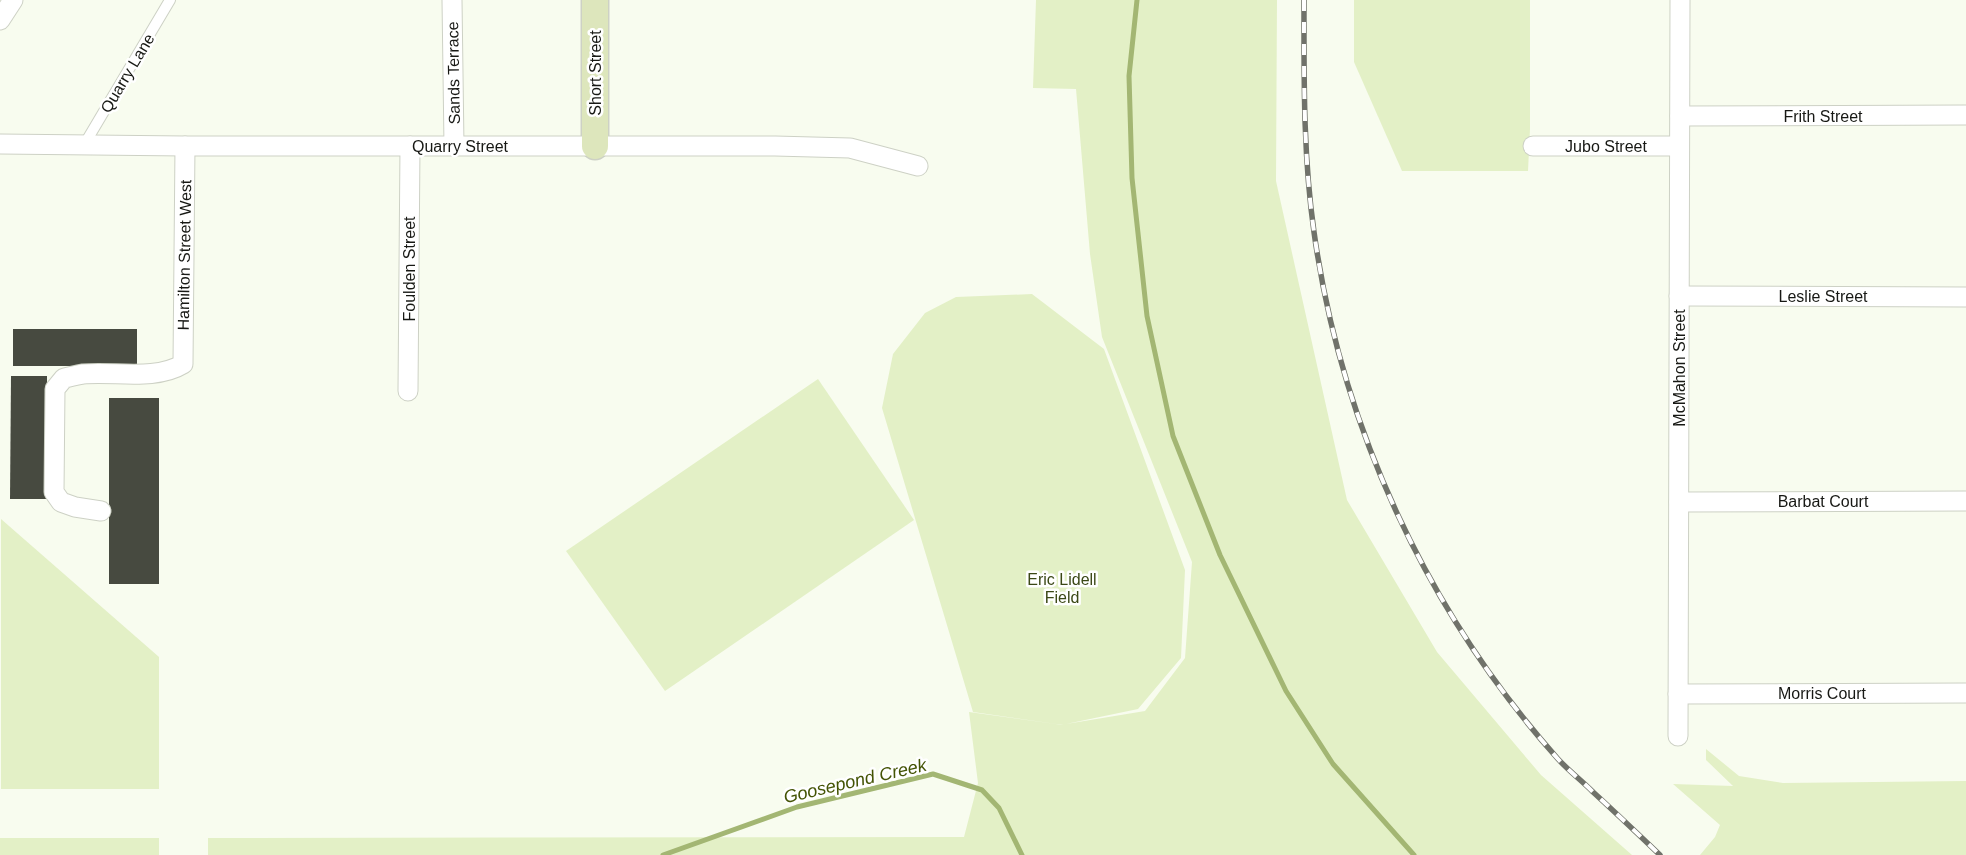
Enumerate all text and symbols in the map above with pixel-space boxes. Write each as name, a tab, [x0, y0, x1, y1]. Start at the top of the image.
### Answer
street label: Sands Terrace	[444, 21, 463, 125]
street label: Short Street	[587, 30, 604, 116]
street label: Quarry Lane	[97, 31, 158, 116]
street label: Frith Street	[1783, 108, 1863, 125]
street label: Quarry Street	[412, 138, 509, 155]
street label: Jubo Street	[1565, 138, 1647, 155]
street label: Hamilton Street West	[175, 179, 194, 331]
street label: Foulden Street	[401, 216, 418, 321]
street label: Leslie Street	[1779, 288, 1868, 305]
street label: McMahon Street	[1671, 309, 1688, 427]
street label: Barbat Court	[1778, 493, 1869, 510]
park label: Eric Lidell Field	[1027, 571, 1097, 606]
street label: Morris Court	[1778, 685, 1867, 702]
water label: Goosepond Creek	[782, 755, 929, 807]

